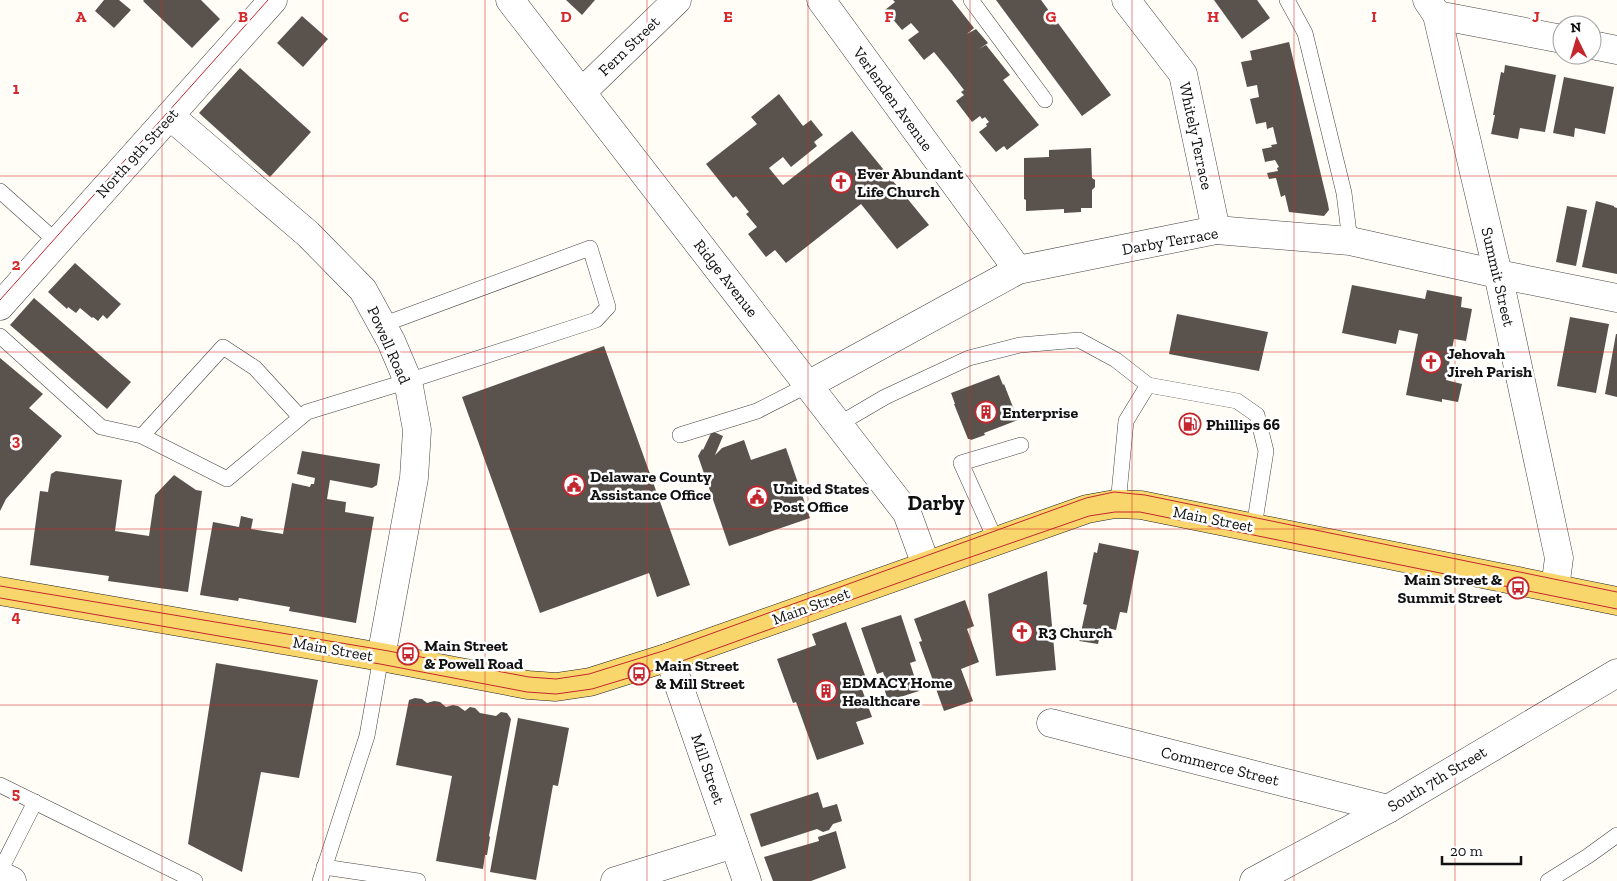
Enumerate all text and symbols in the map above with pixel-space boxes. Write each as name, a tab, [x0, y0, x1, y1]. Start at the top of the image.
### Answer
text: A	[76, 7, 87, 26]
text: B	[238, 7, 248, 26]
text: C	[399, 7, 409, 26]
text: D	[560, 7, 572, 26]
text: E	[723, 7, 733, 26]
text: F	[884, 7, 894, 26]
text: G	[1046, 7, 1057, 26]
text: H	[1207, 7, 1219, 26]
text: I	[1371, 7, 1377, 26]
text: J	[1532, 7, 1540, 26]
street label: Fern Street	[594, 12, 664, 80]
north arrow	[1552, 15, 1602, 65]
text: N	[1570, 19, 1582, 36]
street label: Verlenden Avenue	[848, 43, 937, 155]
text: 1	[13, 79, 20, 98]
street label: Whitely Terrace	[1175, 80, 1217, 192]
street label: North 9th Street	[92, 104, 182, 202]
place label: Ever Abundant Life Church	[857, 164, 964, 201]
church icon: Ever Abundant Life Church	[829, 170, 853, 194]
street label: Darby Terrace	[1120, 223, 1220, 259]
street label: Summit Street	[1477, 225, 1519, 329]
street label: Ridge Avenue	[690, 235, 762, 321]
text: 2	[12, 255, 21, 274]
street label: Powell Road	[363, 303, 415, 387]
place label: Jehovah Jireh Parish	[1447, 344, 1533, 381]
church icon: Jehovah Jireh Parish	[1419, 350, 1443, 374]
building icon: Enterprise	[974, 400, 998, 424]
place label: Enterprise	[1002, 403, 1078, 422]
fuel station icon: Phillips 66	[1178, 412, 1202, 436]
place label: Phillips 66	[1206, 415, 1281, 434]
text: 3	[12, 431, 21, 450]
place label: Delaware County Assistance Office	[590, 467, 712, 504]
public building icon: Delaware County Assistance Office	[562, 473, 586, 497]
place label: United States Post Office	[773, 479, 869, 516]
public building icon: United States Post Office	[745, 485, 769, 509]
district label: Darby	[908, 490, 964, 515]
street label: Main Street	[1171, 502, 1255, 536]
place label: Main Street & Summit Street	[1397, 570, 1503, 607]
bus stop icon: Main Street & Summit Street	[1506, 576, 1530, 600]
street label: Main Street	[770, 583, 852, 629]
text: 4	[11, 607, 21, 626]
church icon: R3 Church	[1010, 620, 1034, 644]
place label: R3 Church	[1038, 623, 1113, 642]
street label: Main Street	[291, 633, 375, 665]
place label: Main Street & Powell Road	[424, 636, 523, 673]
bus stop icon: Main Street & Powell Road	[396, 642, 420, 666]
place label: Main Street & Mill Street	[655, 656, 745, 693]
bus stop icon: Main Street & Mill Street	[627, 662, 651, 686]
place label: EDMACY Home Healthcare	[842, 673, 953, 710]
building icon: EDMACY Home Healthcare	[814, 679, 838, 703]
street label: Mill Street	[687, 731, 729, 807]
street label: Commerce Street	[1159, 742, 1281, 790]
street label: South 7th Street	[1384, 742, 1490, 816]
text: 5	[12, 784, 20, 803]
scale bar	[1442, 834, 1521, 866]
text: 20 m	[1450, 842, 1483, 860]

